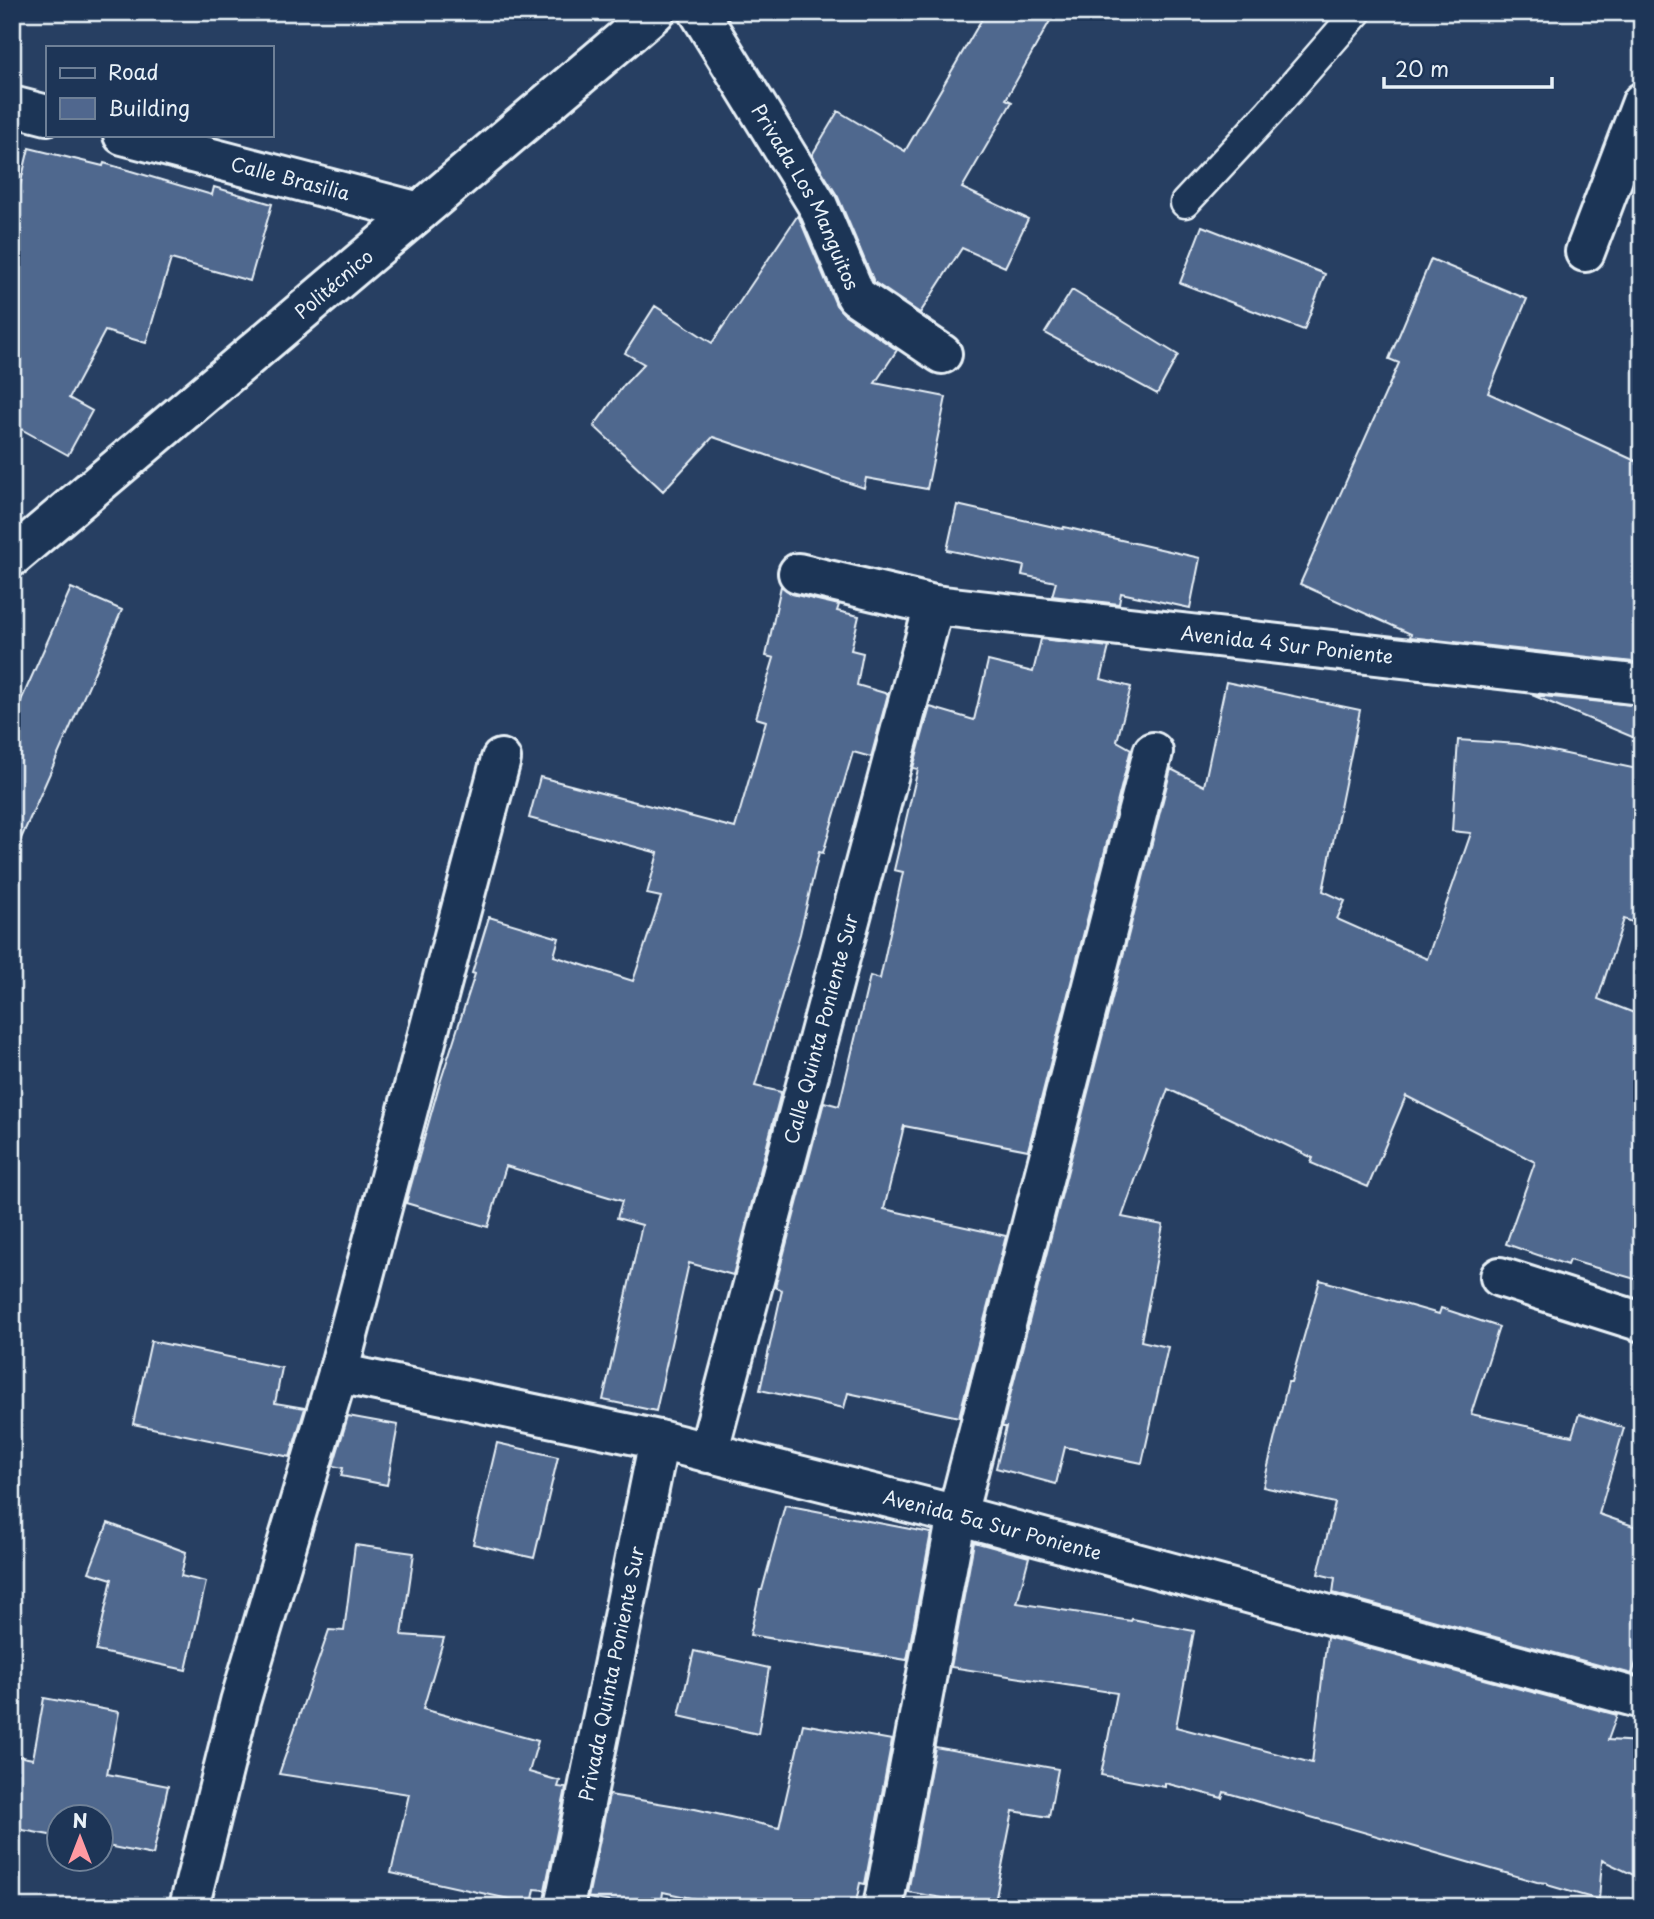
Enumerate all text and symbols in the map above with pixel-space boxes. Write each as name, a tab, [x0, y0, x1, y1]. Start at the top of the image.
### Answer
legend	[46, 46, 273, 136]
scale bar	[1384, 46, 1552, 90]
text: 20 m	[1395, 52, 1449, 84]
text: Road	[108, 55, 159, 87]
text: Building	[108, 91, 190, 123]
street label: Privada Los Manguitos	[746, 98, 867, 294]
street label: Calle Brasilia	[228, 149, 354, 207]
street label: Politécnico	[288, 242, 379, 325]
street label: Avenida 4 Sur Poniente	[1180, 618, 1395, 670]
street label: Calle Quinta Poniente Sur	[776, 910, 864, 1147]
street label: Avenida 5a Sur Poniente	[880, 1482, 1105, 1566]
street label: Privada Quinta Poniente Sur	[571, 1544, 650, 1803]
north arrow	[46, 1804, 116, 1874]
text: N	[72, 1806, 88, 1834]

